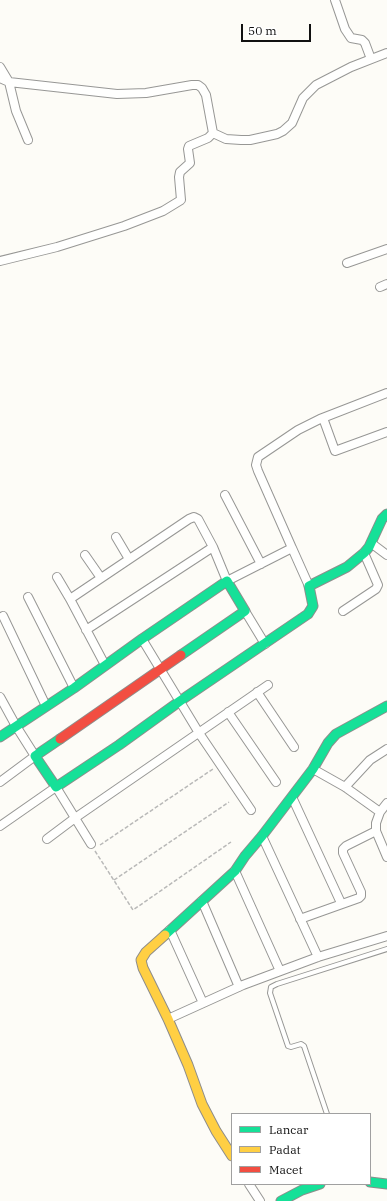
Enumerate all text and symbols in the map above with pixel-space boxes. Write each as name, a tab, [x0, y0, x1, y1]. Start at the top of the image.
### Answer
scale bar	[243, 16, 313, 42]
text: 50 m	[248, 23, 277, 38]
legend	[231, 1113, 371, 1185]
text: Lancar	[269, 1122, 308, 1137]
text: Padat	[269, 1142, 301, 1157]
text: Macet	[269, 1162, 303, 1177]

